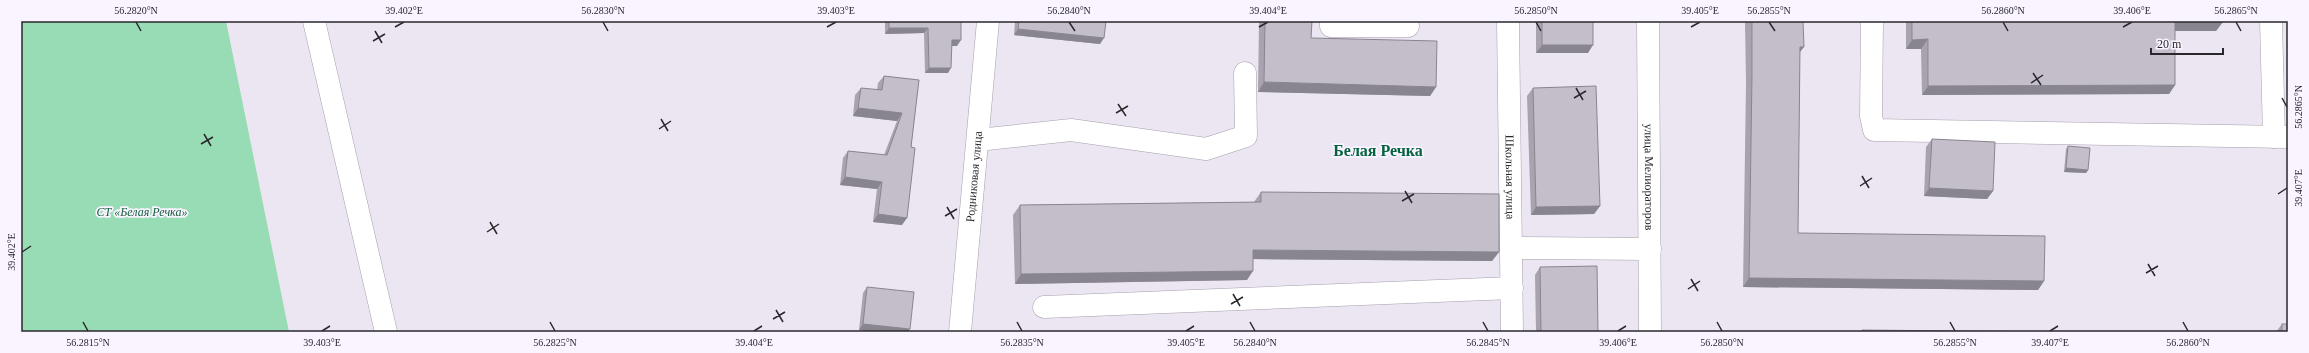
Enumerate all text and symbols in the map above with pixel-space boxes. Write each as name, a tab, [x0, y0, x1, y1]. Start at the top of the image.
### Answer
text: 56.2820°N	[114, 5, 158, 16]
text: 39.402°E	[385, 5, 423, 16]
text: 56.2830°N	[581, 5, 625, 16]
text: 39.403°E	[817, 5, 855, 16]
text: 56.2840°N	[1047, 5, 1091, 16]
text: 39.404°E	[1249, 5, 1287, 16]
text: 56.2850°N	[1514, 5, 1558, 16]
text: 39.405°E	[1681, 5, 1719, 16]
text: 56.2855°N	[1747, 5, 1791, 16]
text: 56.2860°N	[1981, 5, 2025, 16]
text: 39.406°E	[2113, 5, 2151, 16]
text: 56.2865°N	[2214, 5, 2258, 16]
scale bar	[2151, 30, 2223, 56]
text: 20 m	[2157, 37, 2182, 51]
text: 56.2865°N	[2293, 85, 2304, 129]
street label: улица Мелиораторов	[1642, 124, 1656, 231]
street label: Родниковая улица	[963, 130, 985, 223]
street label: Школьная улица	[1502, 135, 1518, 220]
district label: Белая Речка	[1333, 142, 1423, 159]
text: 39.407°E	[2293, 169, 2304, 207]
park label: СТ «Белая Речка»	[97, 205, 187, 219]
text: 39.402°E	[6, 233, 17, 271]
text: 56.2815°N	[66, 337, 110, 348]
text: 39.403°E	[303, 337, 341, 348]
text: 56.2825°N	[533, 337, 577, 348]
text: 39.404°E	[735, 337, 773, 348]
text: 56.2835°N	[1000, 337, 1044, 348]
text: 39.405°E	[1167, 337, 1205, 348]
text: 56.2840°N	[1233, 337, 1277, 348]
text: 56.2845°N	[1466, 337, 1510, 348]
text: 39.406°E	[1599, 337, 1637, 348]
text: 56.2850°N	[1700, 337, 1744, 348]
text: 56.2855°N	[1933, 337, 1977, 348]
text: 39.407°E	[2031, 337, 2069, 348]
text: 56.2860°N	[2166, 337, 2210, 348]

